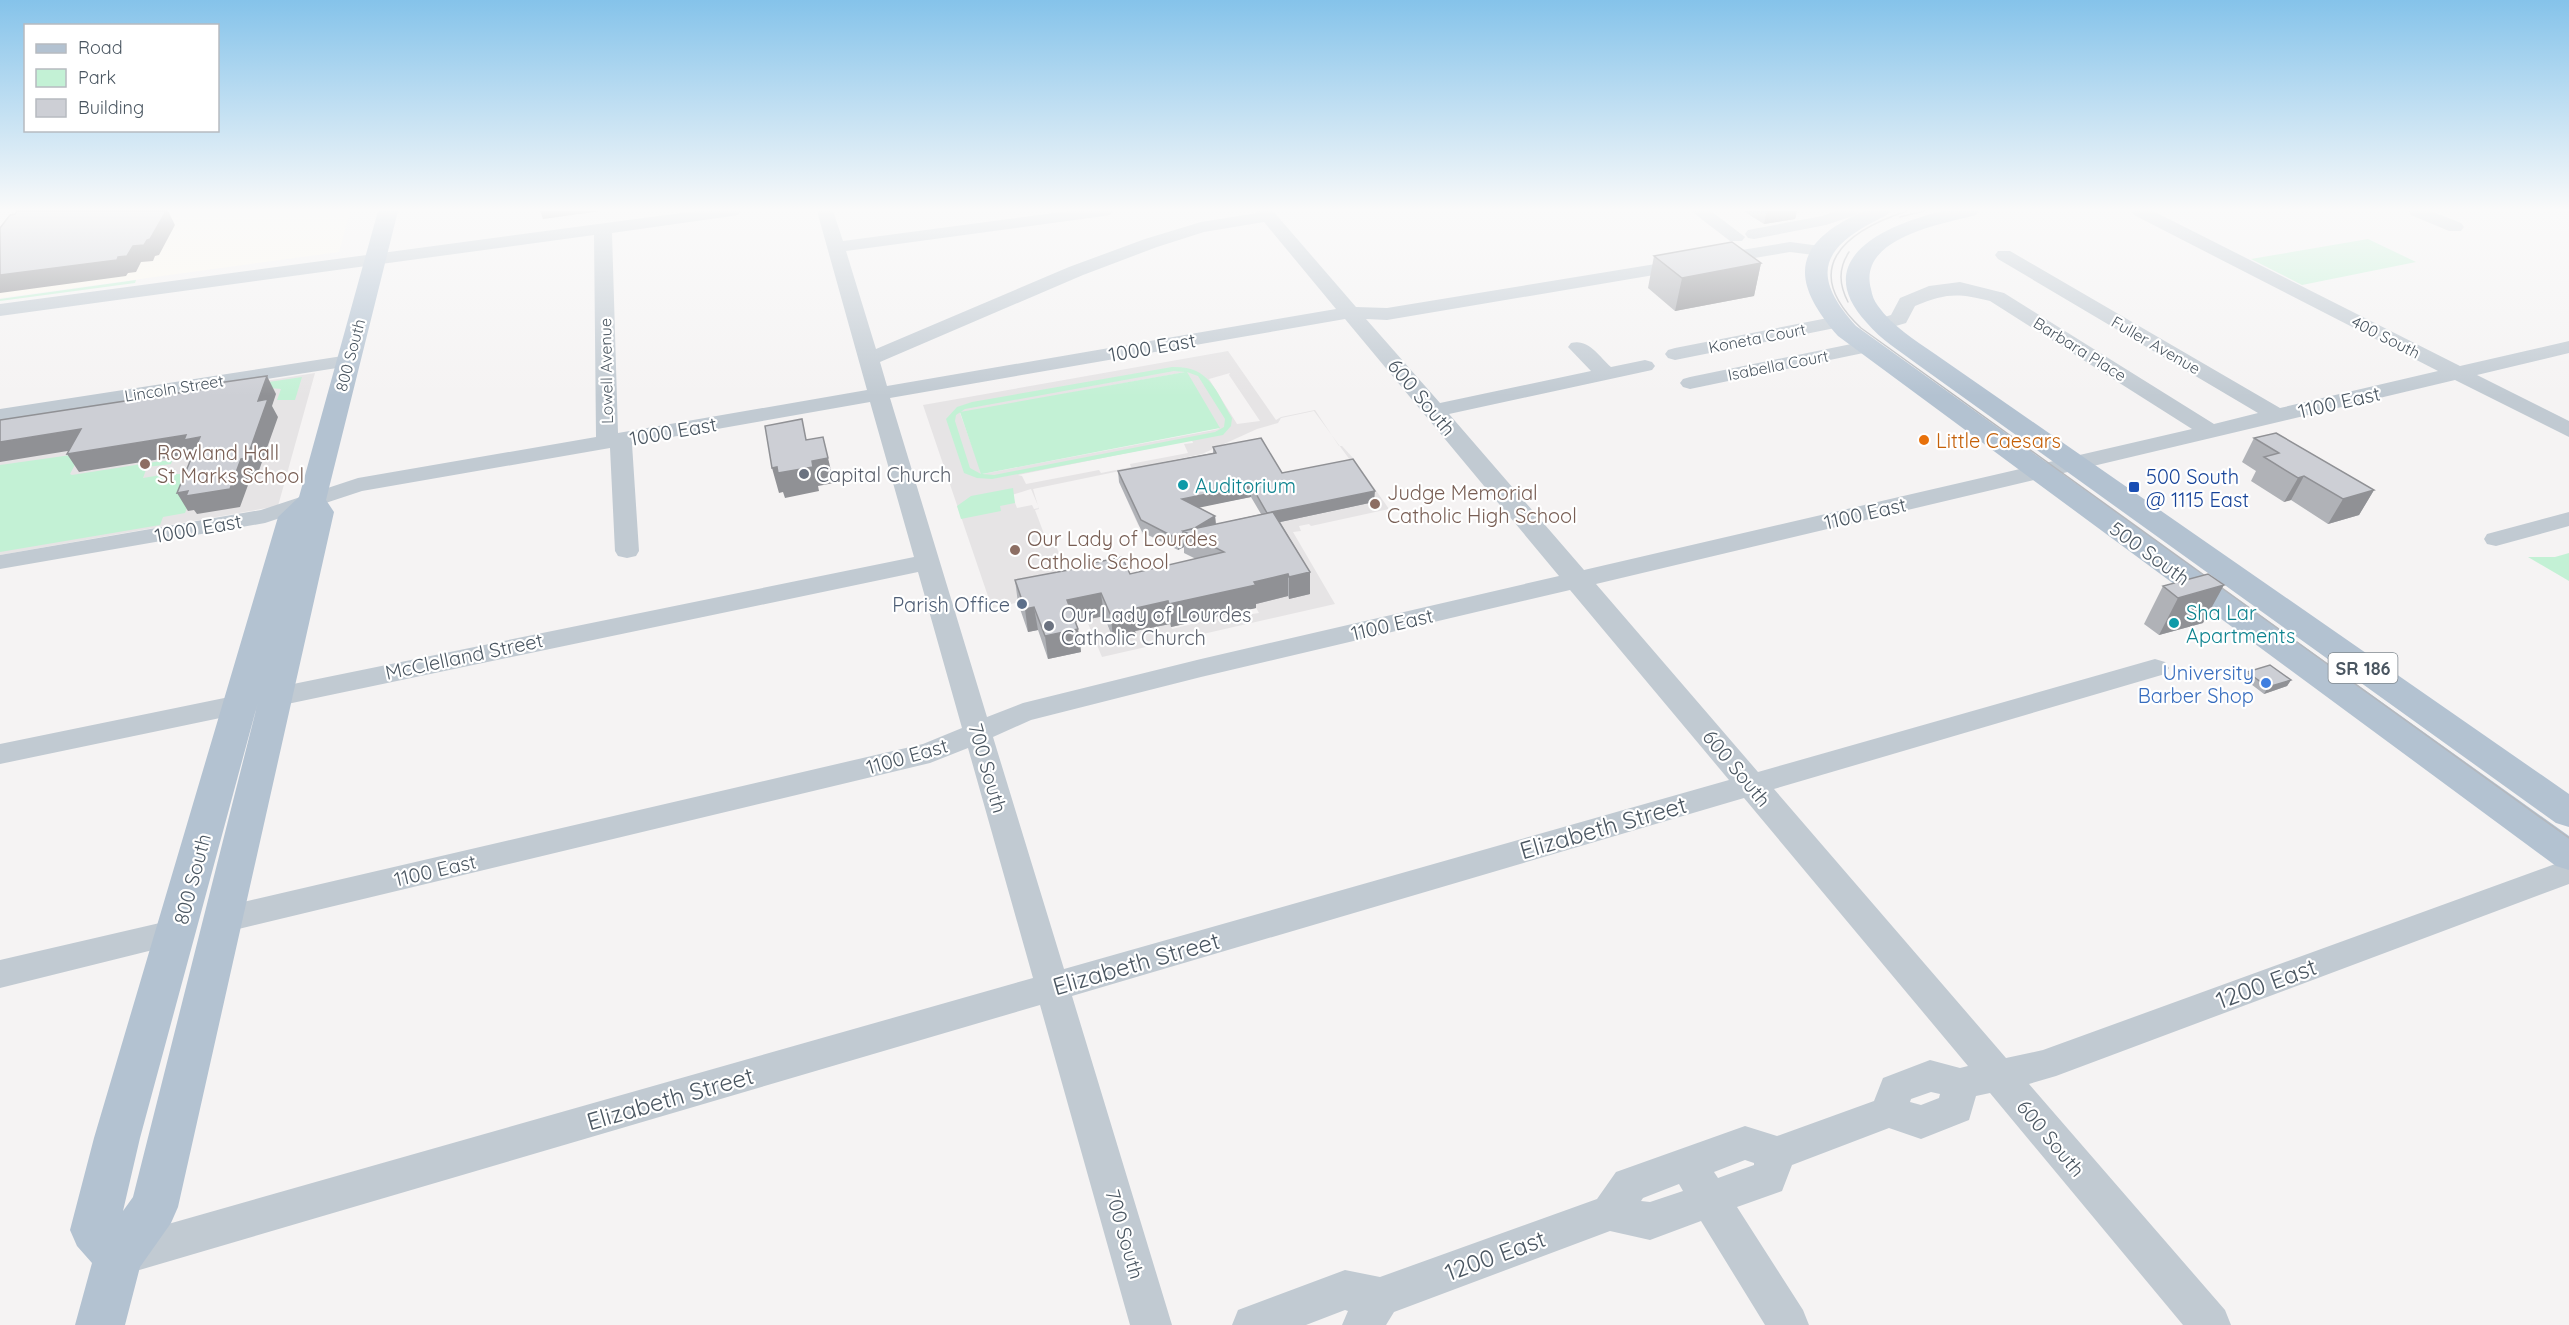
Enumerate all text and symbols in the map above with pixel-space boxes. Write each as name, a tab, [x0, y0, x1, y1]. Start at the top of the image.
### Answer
legend	[24, 24, 219, 132]
text: Road	[78, 36, 123, 59]
text: Park	[78, 66, 116, 89]
text: Building	[78, 96, 144, 119]
street label: Fuller Avenue	[2108, 311, 2204, 379]
street label: 400 South	[2348, 311, 2424, 363]
street label: Barbara Place	[2030, 312, 2130, 386]
street label: 800 South	[331, 317, 369, 393]
street label: Lowell Avenue	[595, 318, 617, 424]
street label: Koneta Court	[1707, 319, 1807, 357]
street label: 1000 East	[1106, 327, 1198, 367]
street label: Isabella Court	[1726, 345, 1830, 385]
street label: 600 South	[1383, 353, 1461, 441]
street label: Lincoln Street	[123, 370, 225, 406]
street label: 1100 East	[2295, 380, 2383, 424]
street label: 1000 East	[627, 411, 719, 451]
place label: Little Caesars	[1936, 428, 2061, 453]
marker: Little Caesars	[1917, 433, 1931, 447]
place label: Rowland Hall St Marks School	[157, 440, 304, 488]
marker: Rowland Hall St Marks School	[138, 457, 152, 471]
place label: Capital Church	[816, 462, 951, 487]
place label: 500 South @ 1115 East	[2146, 464, 2249, 512]
marker: Capital Church	[797, 467, 811, 481]
place label: Auditorium	[1195, 473, 1296, 498]
marker: Auditorium	[1176, 478, 1190, 492]
place label: Judge Memorial Catholic High School	[1387, 480, 1577, 528]
marker: 500 South @ 1115 East	[2127, 480, 2141, 494]
street label: 1100 East	[1821, 491, 1909, 535]
marker: Judge Memorial Catholic High School	[1368, 497, 1382, 511]
street label: 1000 East	[152, 508, 244, 548]
street label: 500 South	[2105, 516, 2195, 590]
place label: Our Lady of Lourdes Catholic School	[1027, 526, 1217, 574]
marker: Our Lady of Lourdes Catholic School	[1008, 543, 1022, 557]
place label: Parish Office	[892, 592, 1010, 617]
marker: Parish Office	[1015, 597, 1029, 611]
place label: Sha Lar Apartments	[2186, 600, 2295, 648]
place label: Our Lady of Lourdes Catholic Church	[1061, 602, 1251, 650]
street label: 1100 East	[1348, 602, 1436, 646]
marker: Sha Lar Apartments	[2167, 616, 2181, 630]
marker: Our Lady of Lourdes Catholic Church	[1042, 619, 1056, 633]
street label: McClelland Street	[383, 627, 545, 685]
road number: SR 186	[2328, 653, 2398, 683]
place label: University Barber Shop	[2138, 660, 2254, 708]
marker: University Barber Shop	[2259, 676, 2273, 690]
street label: 700 South	[963, 720, 1013, 816]
street label: 600 South	[1698, 724, 1776, 812]
street label: 1100 East	[863, 732, 951, 780]
street label: Elizabeth Street	[1516, 789, 1690, 865]
street label: 800 South	[168, 831, 216, 927]
street label: 1100 East	[391, 848, 479, 892]
street label: Elizabeth Street	[1049, 925, 1223, 1001]
street label: 1200 East	[2212, 951, 2320, 1015]
street label: Elizabeth Street	[583, 1060, 757, 1136]
street label: 600 South	[2012, 1094, 2090, 1182]
street label: 700 South	[1100, 1186, 1150, 1282]
street label: 1200 East	[1441, 1223, 1549, 1287]

